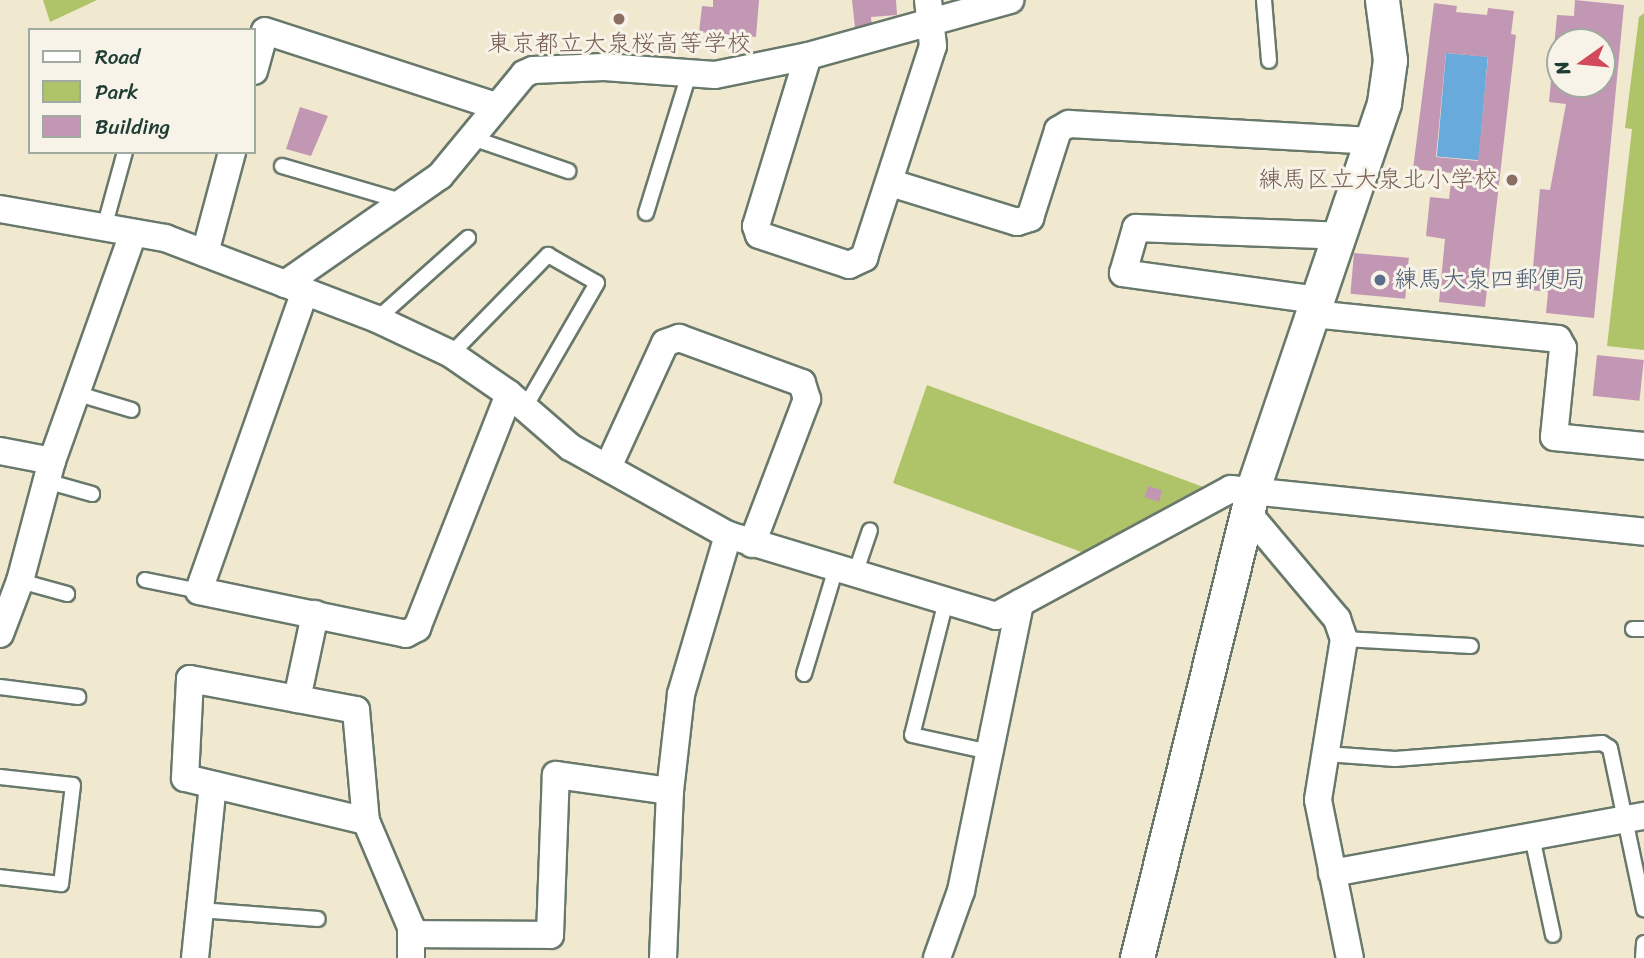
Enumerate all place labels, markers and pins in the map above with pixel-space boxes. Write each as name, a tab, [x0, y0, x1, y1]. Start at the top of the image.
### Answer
marker: 東京都立大泉桜高等学校	[611, 11, 627, 27]
place label: 東京都立大泉桜高等学校	[487, 30, 751, 58]
place label: 練馬区立大泉北小学校	[1258, 166, 1498, 194]
marker: 練馬区立大泉北小学校	[1504, 172, 1520, 188]
place label: 練馬大泉四郵便局	[1394, 266, 1586, 294]
marker: 練馬大泉四郵便局	[1372, 272, 1388, 288]

